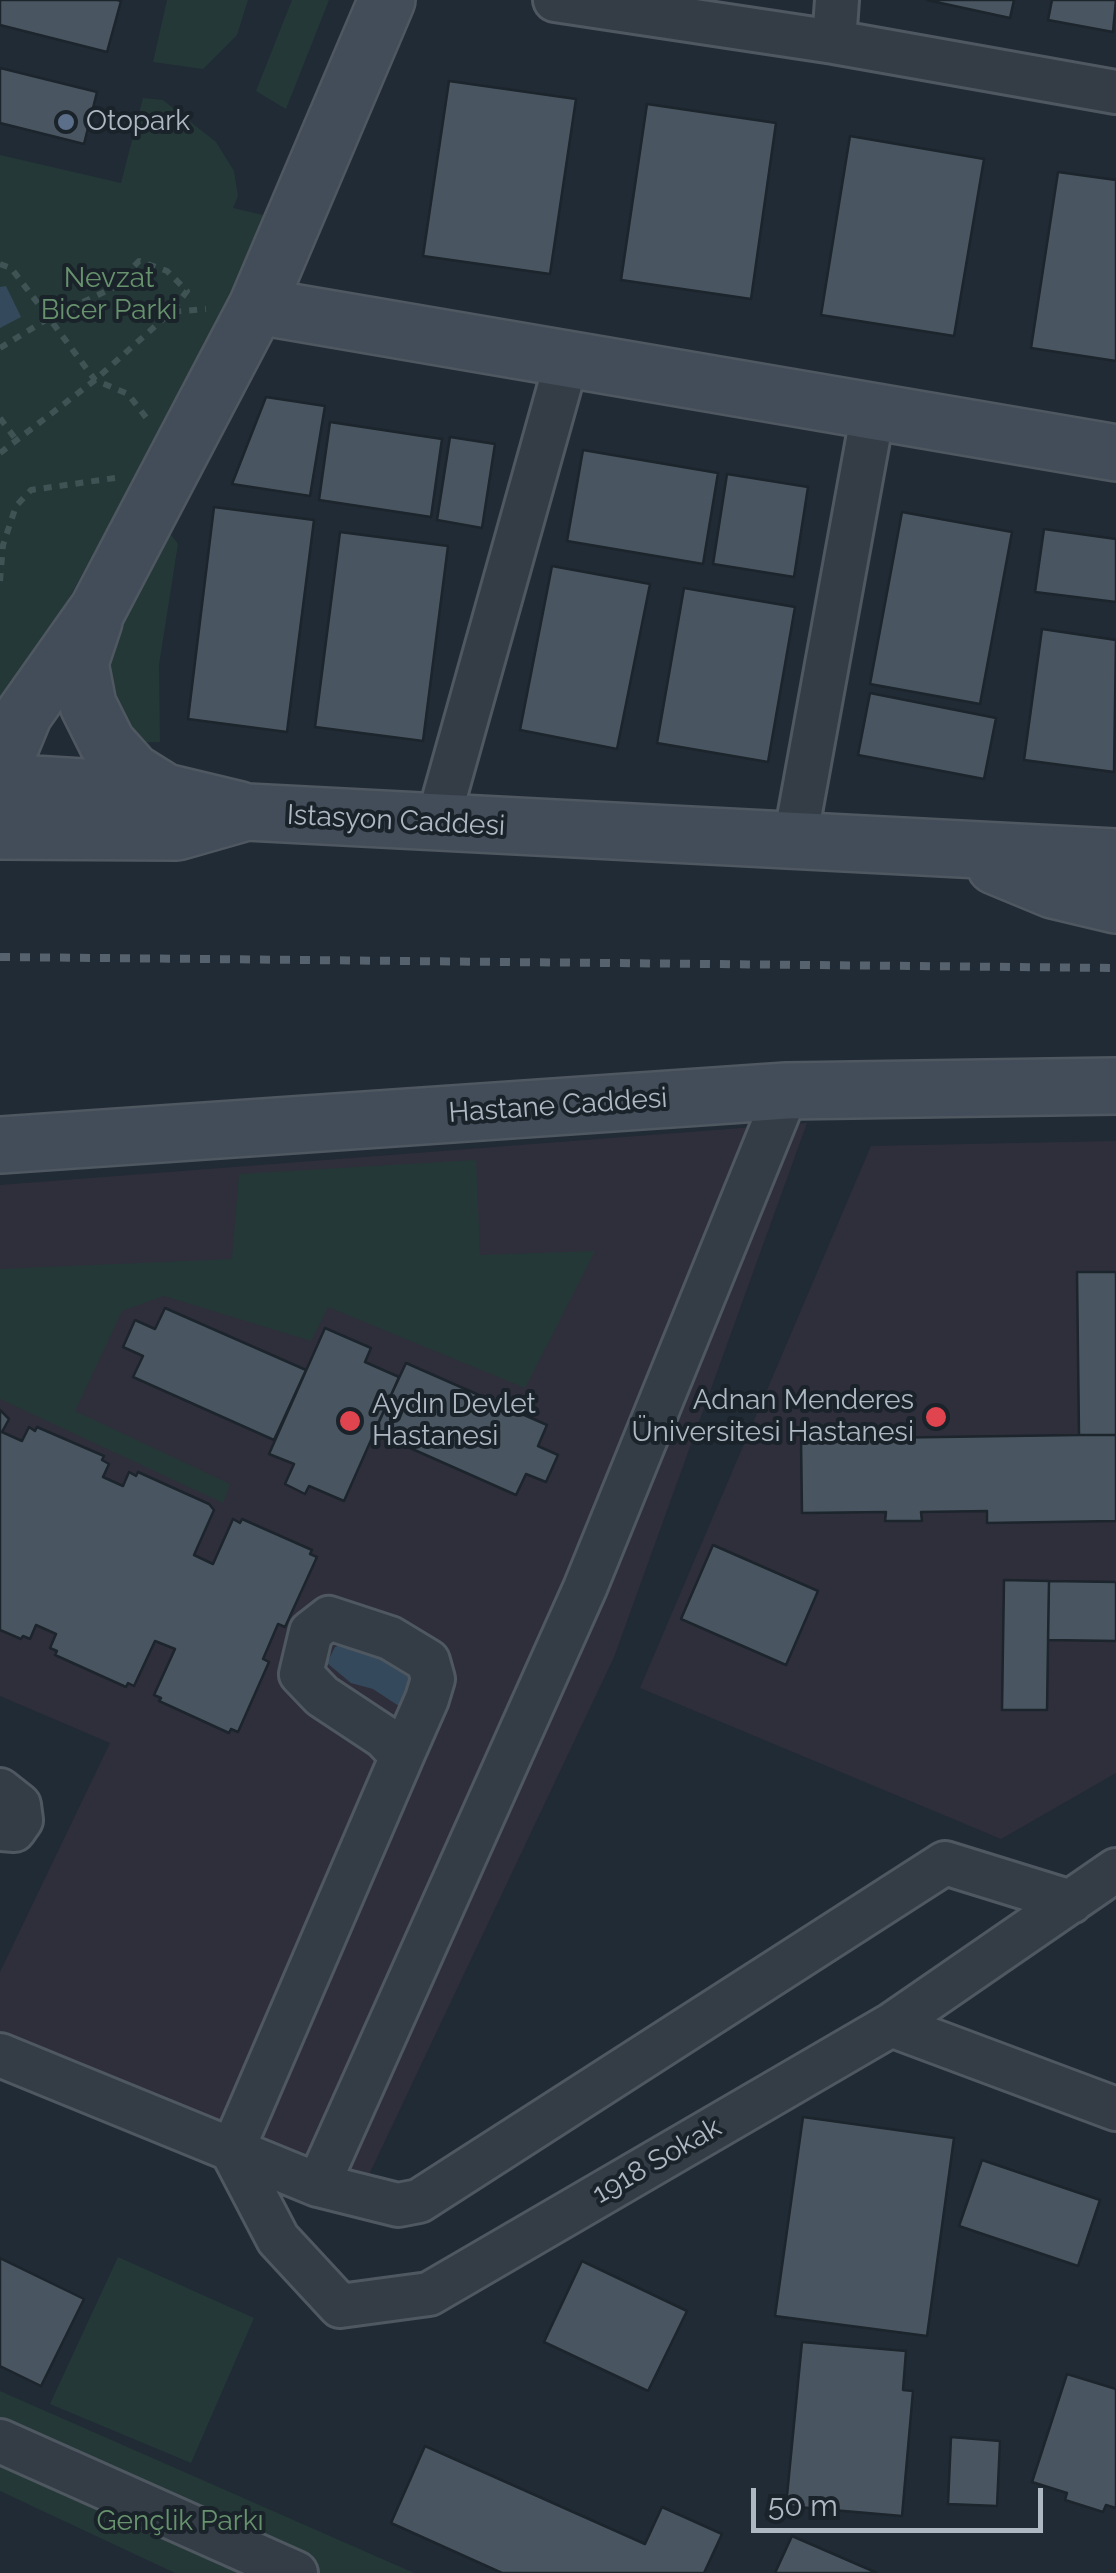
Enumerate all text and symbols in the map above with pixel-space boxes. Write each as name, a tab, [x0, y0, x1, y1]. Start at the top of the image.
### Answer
place label: Otopark	[86, 105, 190, 139]
marker: Otopark	[55, 111, 77, 133]
park label: Nevzat Bicer Parki	[41, 262, 177, 328]
street label: Istasyon Caddesi	[286, 799, 506, 843]
street label: Hastane Caddesi	[447, 1082, 669, 1130]
place label: Adnan Menderes Üniversitesi Hastanesi	[632, 1384, 914, 1450]
place label: Aydın Devlet Hastanesi	[372, 1388, 536, 1454]
marker: Adnan Menderes Üniversitesi Hastanesi	[923, 1404, 949, 1430]
marker: Aydın Devlet Hastanesi	[337, 1408, 363, 1434]
street label: 1918 Sokak	[587, 2111, 727, 2211]
scale bar	[756, 2468, 1048, 2530]
text: 50 m	[768, 2488, 838, 2523]
park label: Gençlik Parkı	[96, 2505, 264, 2539]

